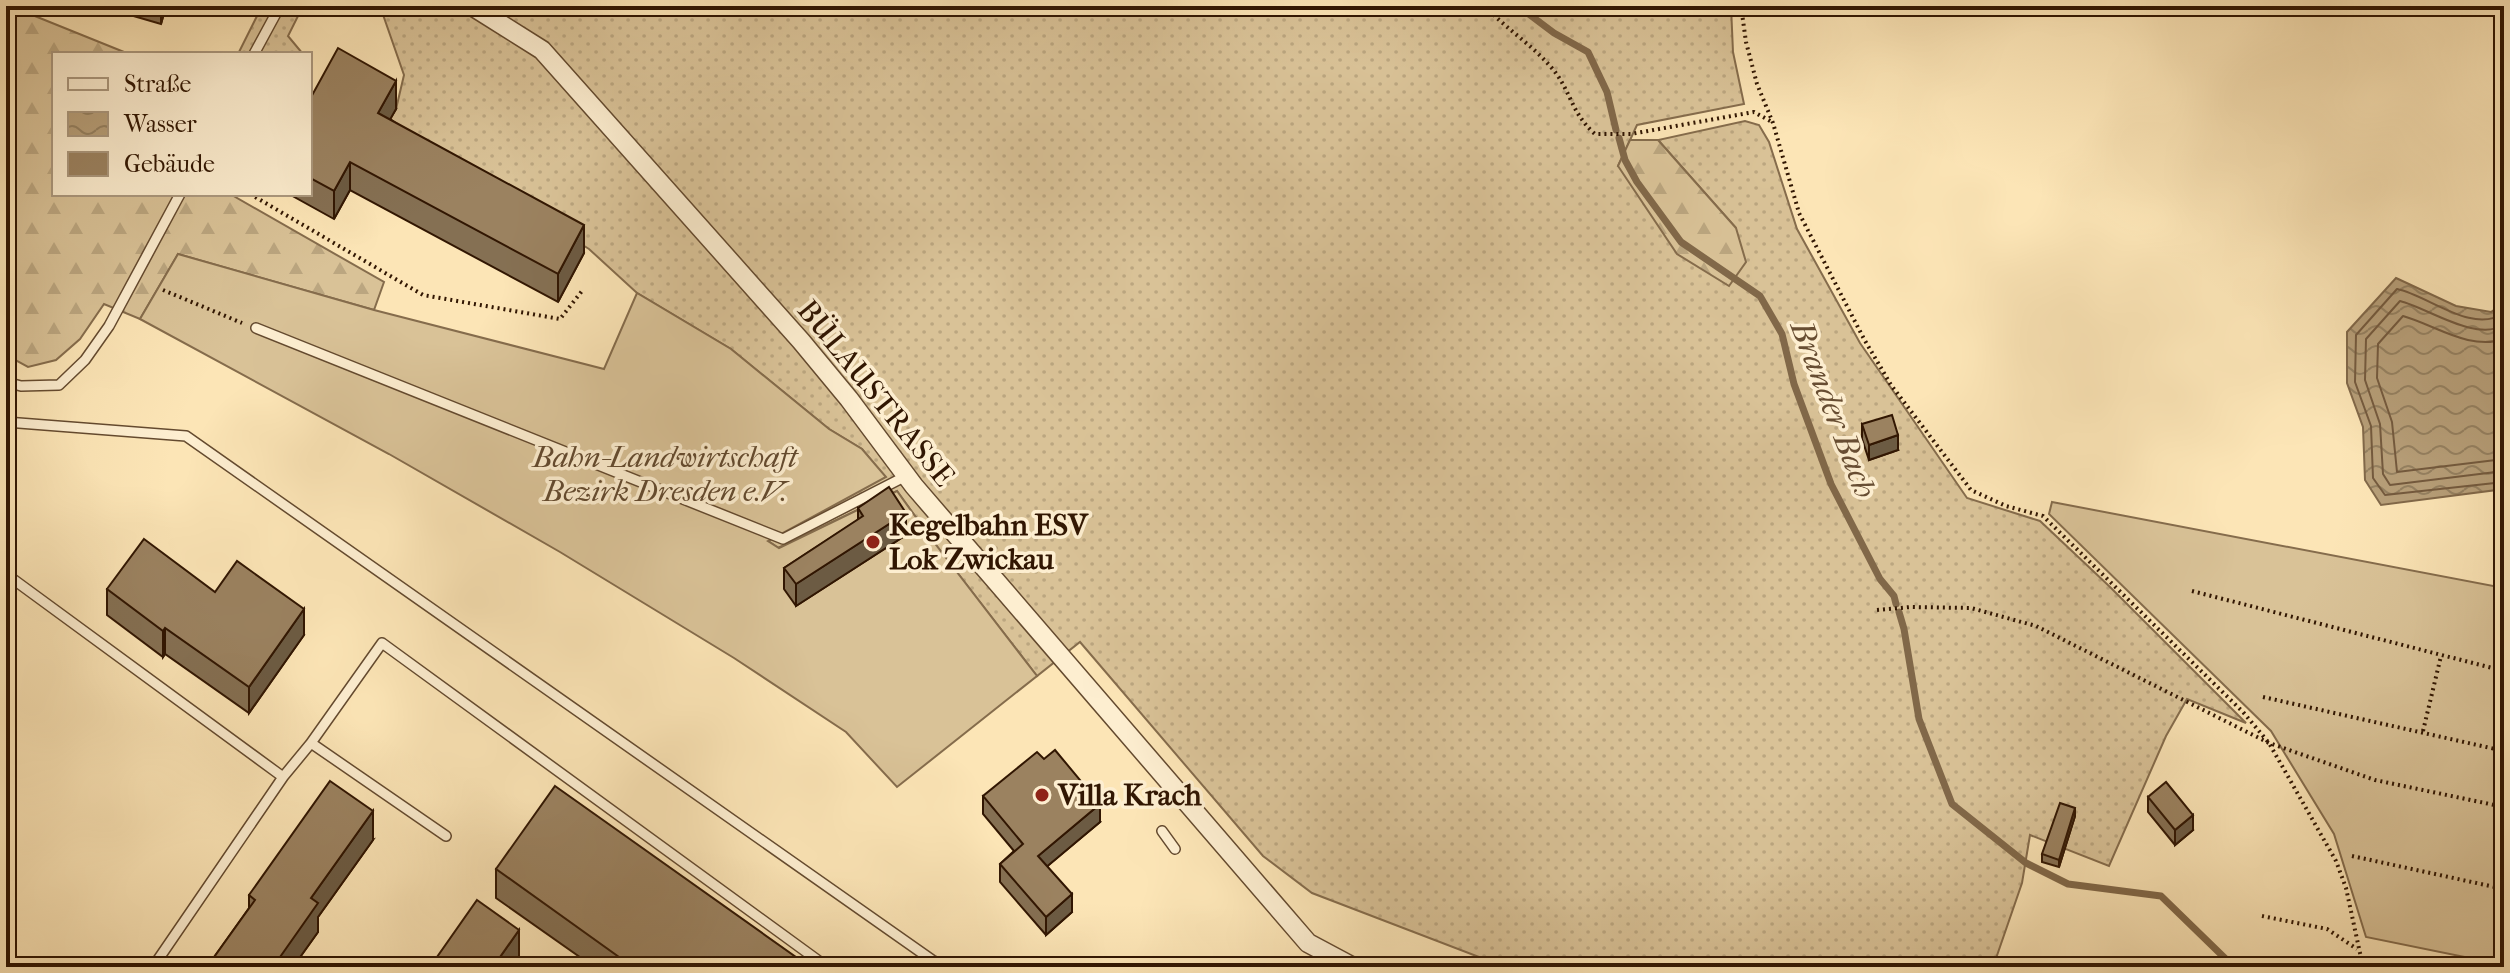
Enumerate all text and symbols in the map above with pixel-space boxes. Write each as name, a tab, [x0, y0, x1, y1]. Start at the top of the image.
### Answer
legend	[52, 52, 312, 196]
text: Straße	[124, 70, 191, 98]
text: Wasser	[123, 110, 198, 138]
text: Gebäude	[124, 150, 215, 178]
street label: BÜLAUSTRASSE	[790, 293, 961, 493]
water label: Brander Bach	[1782, 314, 1884, 503]
park label: Bahn-Landwirtschaft Bezirk Dresden e.V.	[531, 440, 799, 509]
place label: Kegelbahn ESV Lok Zwickau	[889, 508, 1089, 577]
marker: Kegelbahn ESV Lok Zwickau	[864, 533, 882, 551]
place label: Villa Krach	[1057, 778, 1203, 813]
marker: Villa Krach	[1033, 786, 1051, 804]

